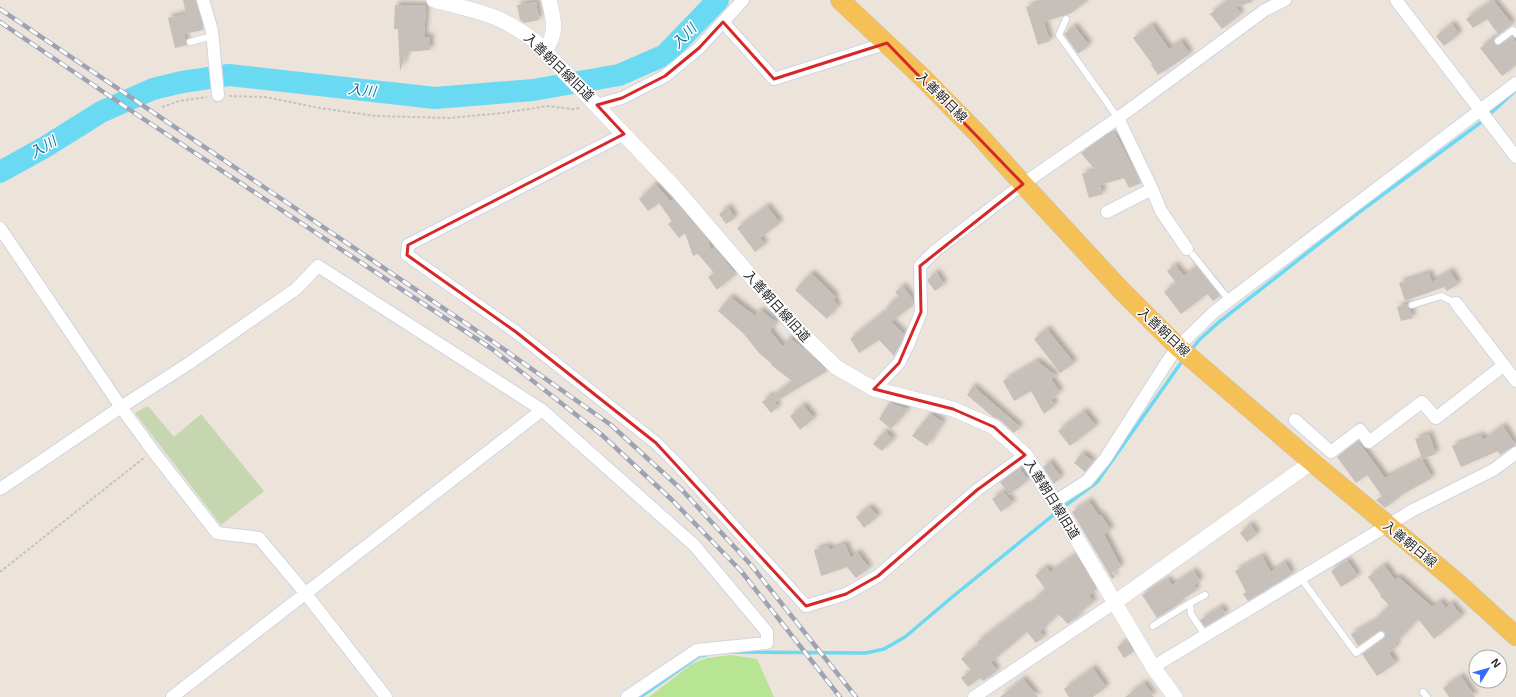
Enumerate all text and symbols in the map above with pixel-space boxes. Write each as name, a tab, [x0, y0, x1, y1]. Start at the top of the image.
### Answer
water label: 入川	[669, 19, 701, 52]
street label: 入善朝日線旧道	[521, 30, 597, 104]
street label: 入善朝日線	[914, 69, 970, 125]
water label: 入川	[347, 81, 379, 100]
water label: 入川	[27, 132, 61, 161]
street label: 入善朝日線旧道	[741, 267, 813, 345]
street label: 入善朝日線	[1135, 304, 1193, 360]
street label: 入善朝日線旧道	[1022, 456, 1082, 542]
street label: 入善朝日線	[1380, 518, 1440, 570]
north arrow	[1468, 649, 1508, 689]
text: N	[1489, 656, 1503, 670]

